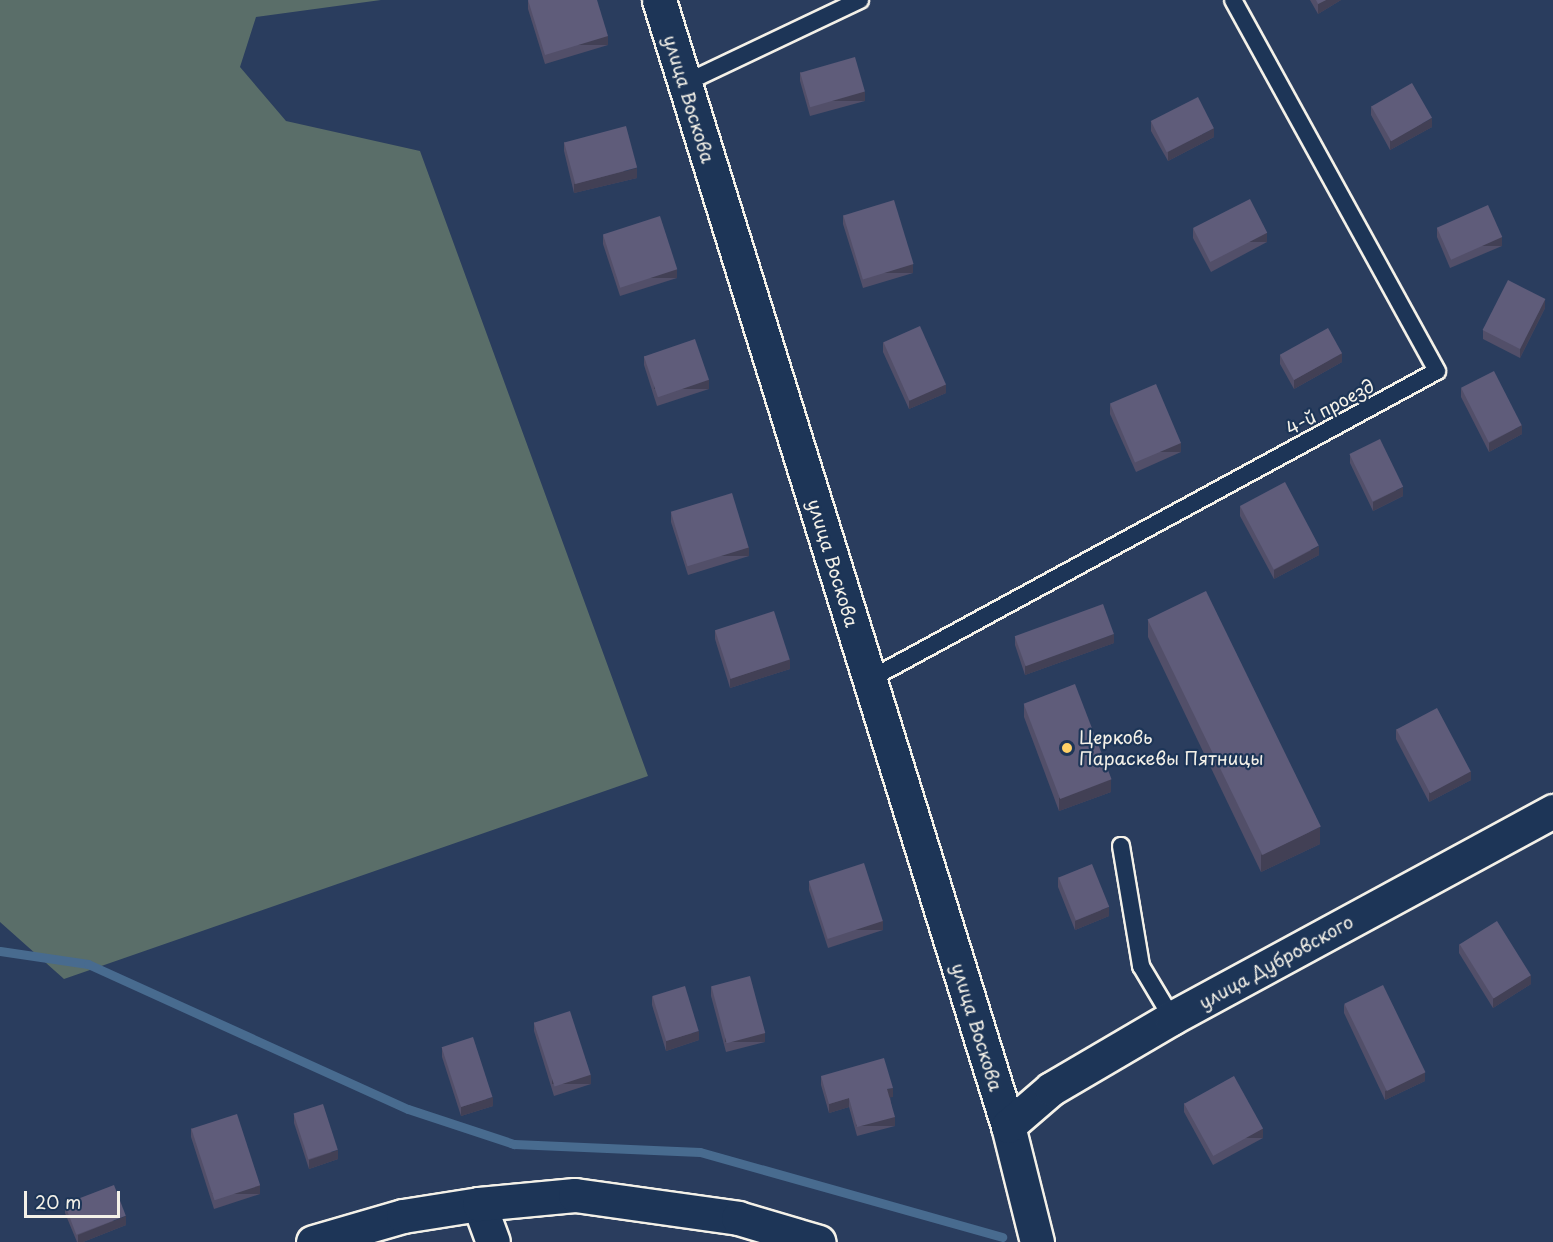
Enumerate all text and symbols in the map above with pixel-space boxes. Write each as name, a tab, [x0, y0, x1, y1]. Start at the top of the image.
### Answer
street label: улица Воскова	[659, 32, 719, 166]
street label: 4-й проезд	[1282, 375, 1378, 439]
street label: улица Воскова	[803, 496, 863, 630]
place label: Церковь Параскевы Пятницы	[1079, 727, 1264, 770]
marker: Церковь Параскевы Пятницы	[1060, 741, 1074, 755]
street label: улица Дубровского	[1195, 910, 1357, 1014]
street label: улица Воскова	[947, 960, 1007, 1094]
scale bar	[27, 1179, 123, 1217]
text: 20 m	[35, 1188, 81, 1215]

